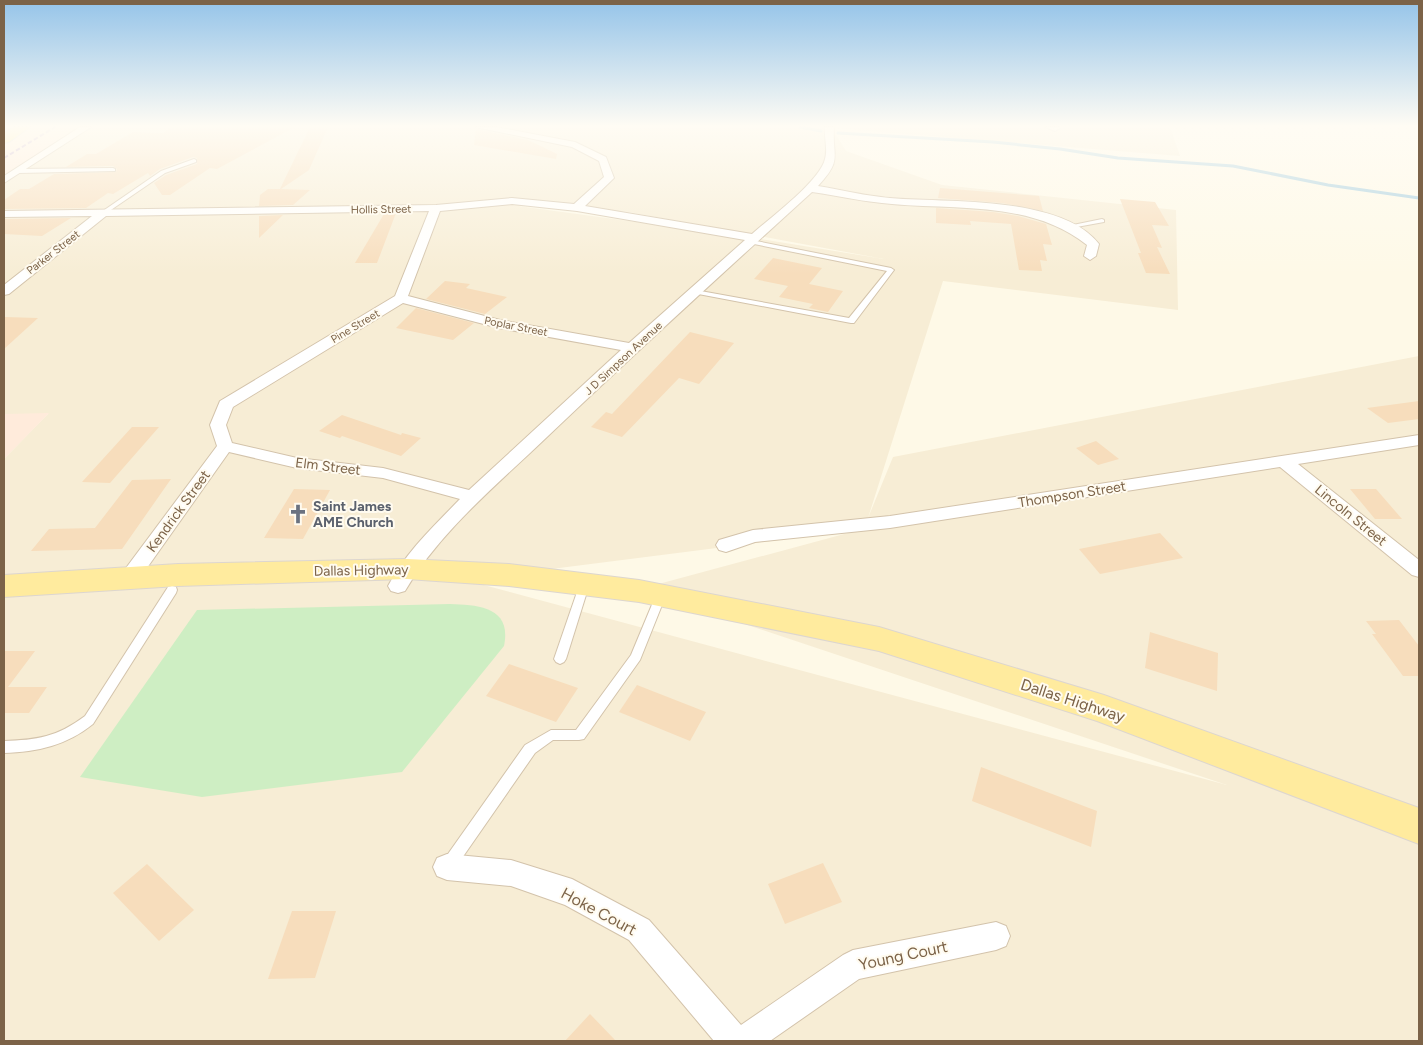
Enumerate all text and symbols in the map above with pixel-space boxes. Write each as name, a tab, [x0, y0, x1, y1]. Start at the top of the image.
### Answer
street label: Hollis Street	[351, 202, 411, 217]
street label: Parker Street	[24, 228, 83, 277]
street label: Pine Street	[329, 307, 382, 346]
street label: Poplar Street	[483, 314, 549, 339]
street label: J D Simpson Avenue	[582, 319, 665, 398]
street label: Elm Street	[294, 454, 362, 479]
street label: Kendrick Street	[143, 467, 214, 556]
street label: Thompson Street	[1017, 478, 1127, 511]
street label: Lincoln Street	[1311, 481, 1390, 550]
place label: Saint James AME Church	[313, 498, 394, 531]
church icon: Saint James AME Church	[287, 503, 309, 525]
street label: Dallas Highway	[313, 561, 409, 580]
street label: Dallas Highway	[1018, 675, 1128, 726]
street label: Hoke Court	[558, 884, 640, 939]
street label: Young Court	[857, 937, 949, 974]

